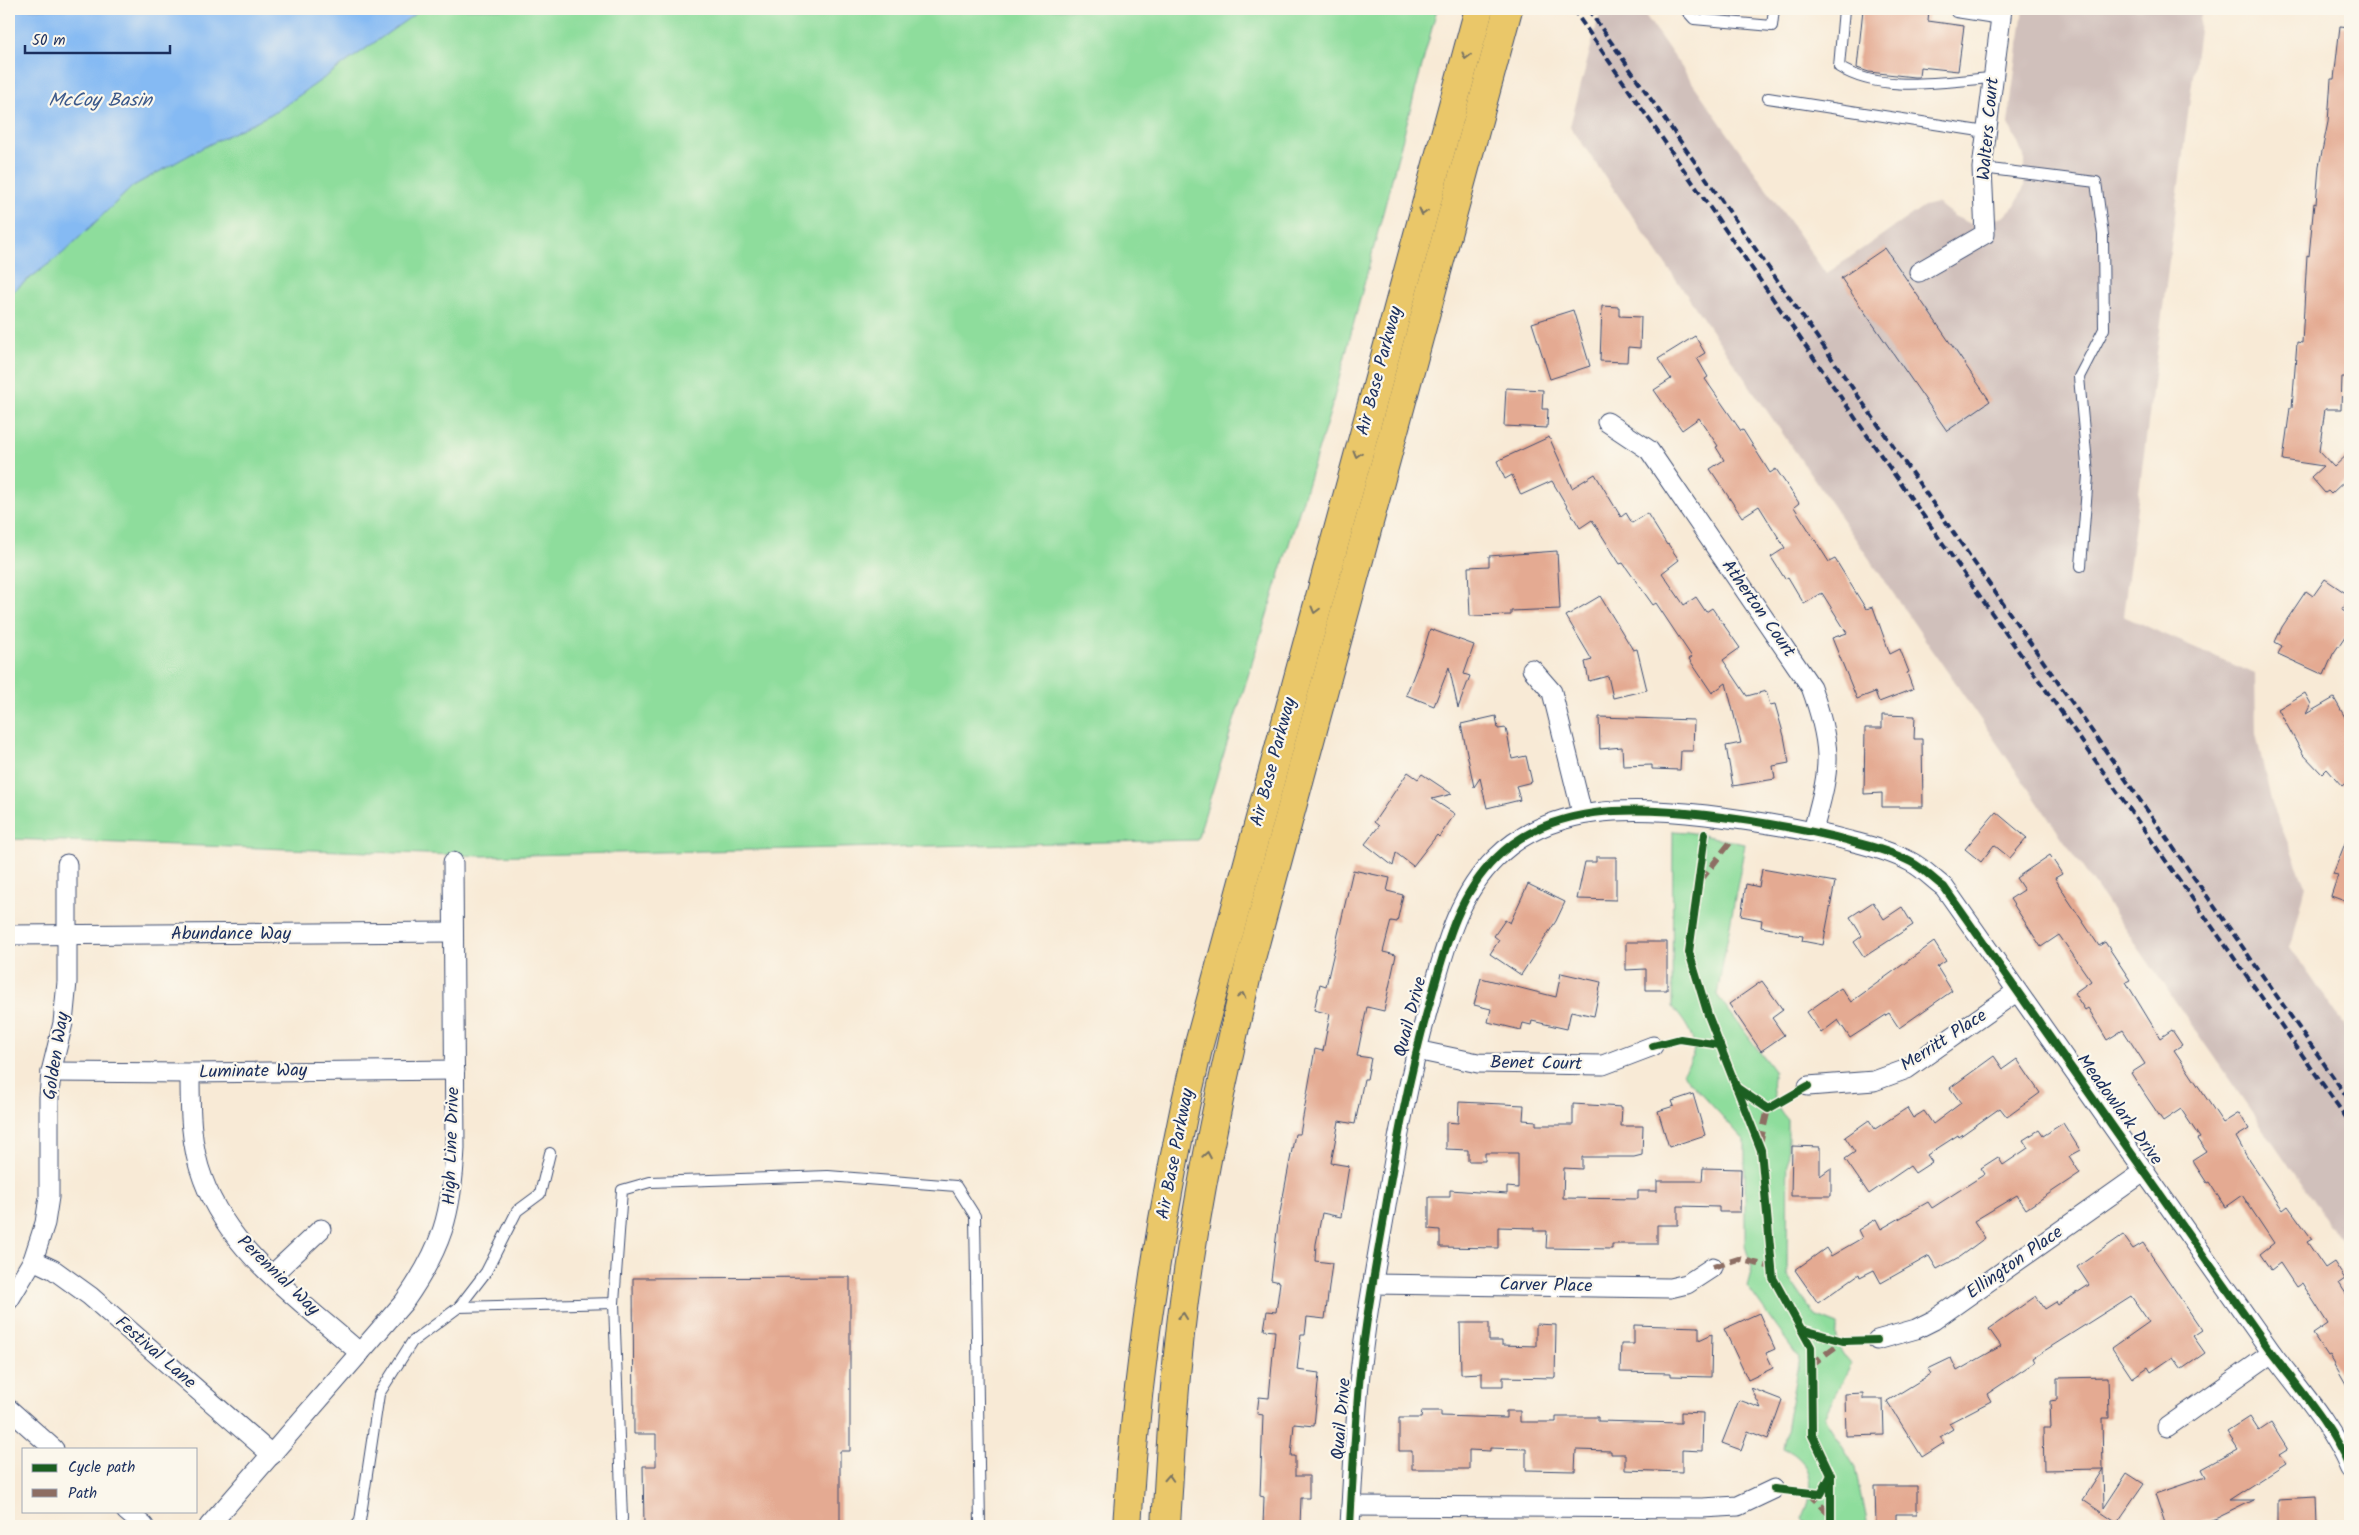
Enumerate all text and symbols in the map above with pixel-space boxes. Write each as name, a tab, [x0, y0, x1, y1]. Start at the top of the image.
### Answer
scale bar	[25, 22, 170, 54]
text: 50 m	[32, 29, 66, 53]
one-way arrow	[1462, 51, 1472, 59]
street label: Walters Court	[1970, 75, 2008, 182]
water label: McCoy Basin	[48, 86, 154, 116]
one-way arrow	[1418, 208, 1429, 217]
street label: Air Base Parkway	[1349, 303, 1411, 439]
one-way arrow	[1353, 449, 1363, 457]
street label: Atherton Court	[1713, 554, 1803, 665]
one-way arrow	[1310, 606, 1320, 614]
street label: Air Base Parkway	[1243, 694, 1305, 830]
street label: Abundance Way	[171, 920, 292, 949]
street label: Quail Drive	[1386, 974, 1436, 1060]
one-way arrow	[1236, 992, 1247, 1001]
street label: Merritt Place	[1895, 1002, 1993, 1080]
street label: Golden Way	[36, 1010, 78, 1102]
street label: Meadowlark Drive	[2068, 1048, 2170, 1172]
street label: Benet Court	[1490, 1049, 1583, 1079]
street label: Luminate Way	[199, 1057, 308, 1087]
street label: Air Base Parkway	[1149, 1085, 1203, 1222]
street label: High Line Drive	[435, 1086, 469, 1206]
one-way arrow	[1201, 1151, 1212, 1159]
street label: Ellington Place	[1961, 1219, 2069, 1307]
street label: Perennial Way	[230, 1229, 327, 1324]
street label: Carver Place	[1499, 1271, 1593, 1301]
street label: Festival Lane	[108, 1309, 202, 1397]
one-way arrow	[1178, 1311, 1189, 1319]
street label: Quail Drive	[1324, 1377, 1360, 1461]
legend	[22, 1448, 198, 1512]
text: Cycle path	[68, 1456, 135, 1480]
one-way arrow	[1163, 1473, 1174, 1481]
text: Path	[68, 1482, 97, 1506]

